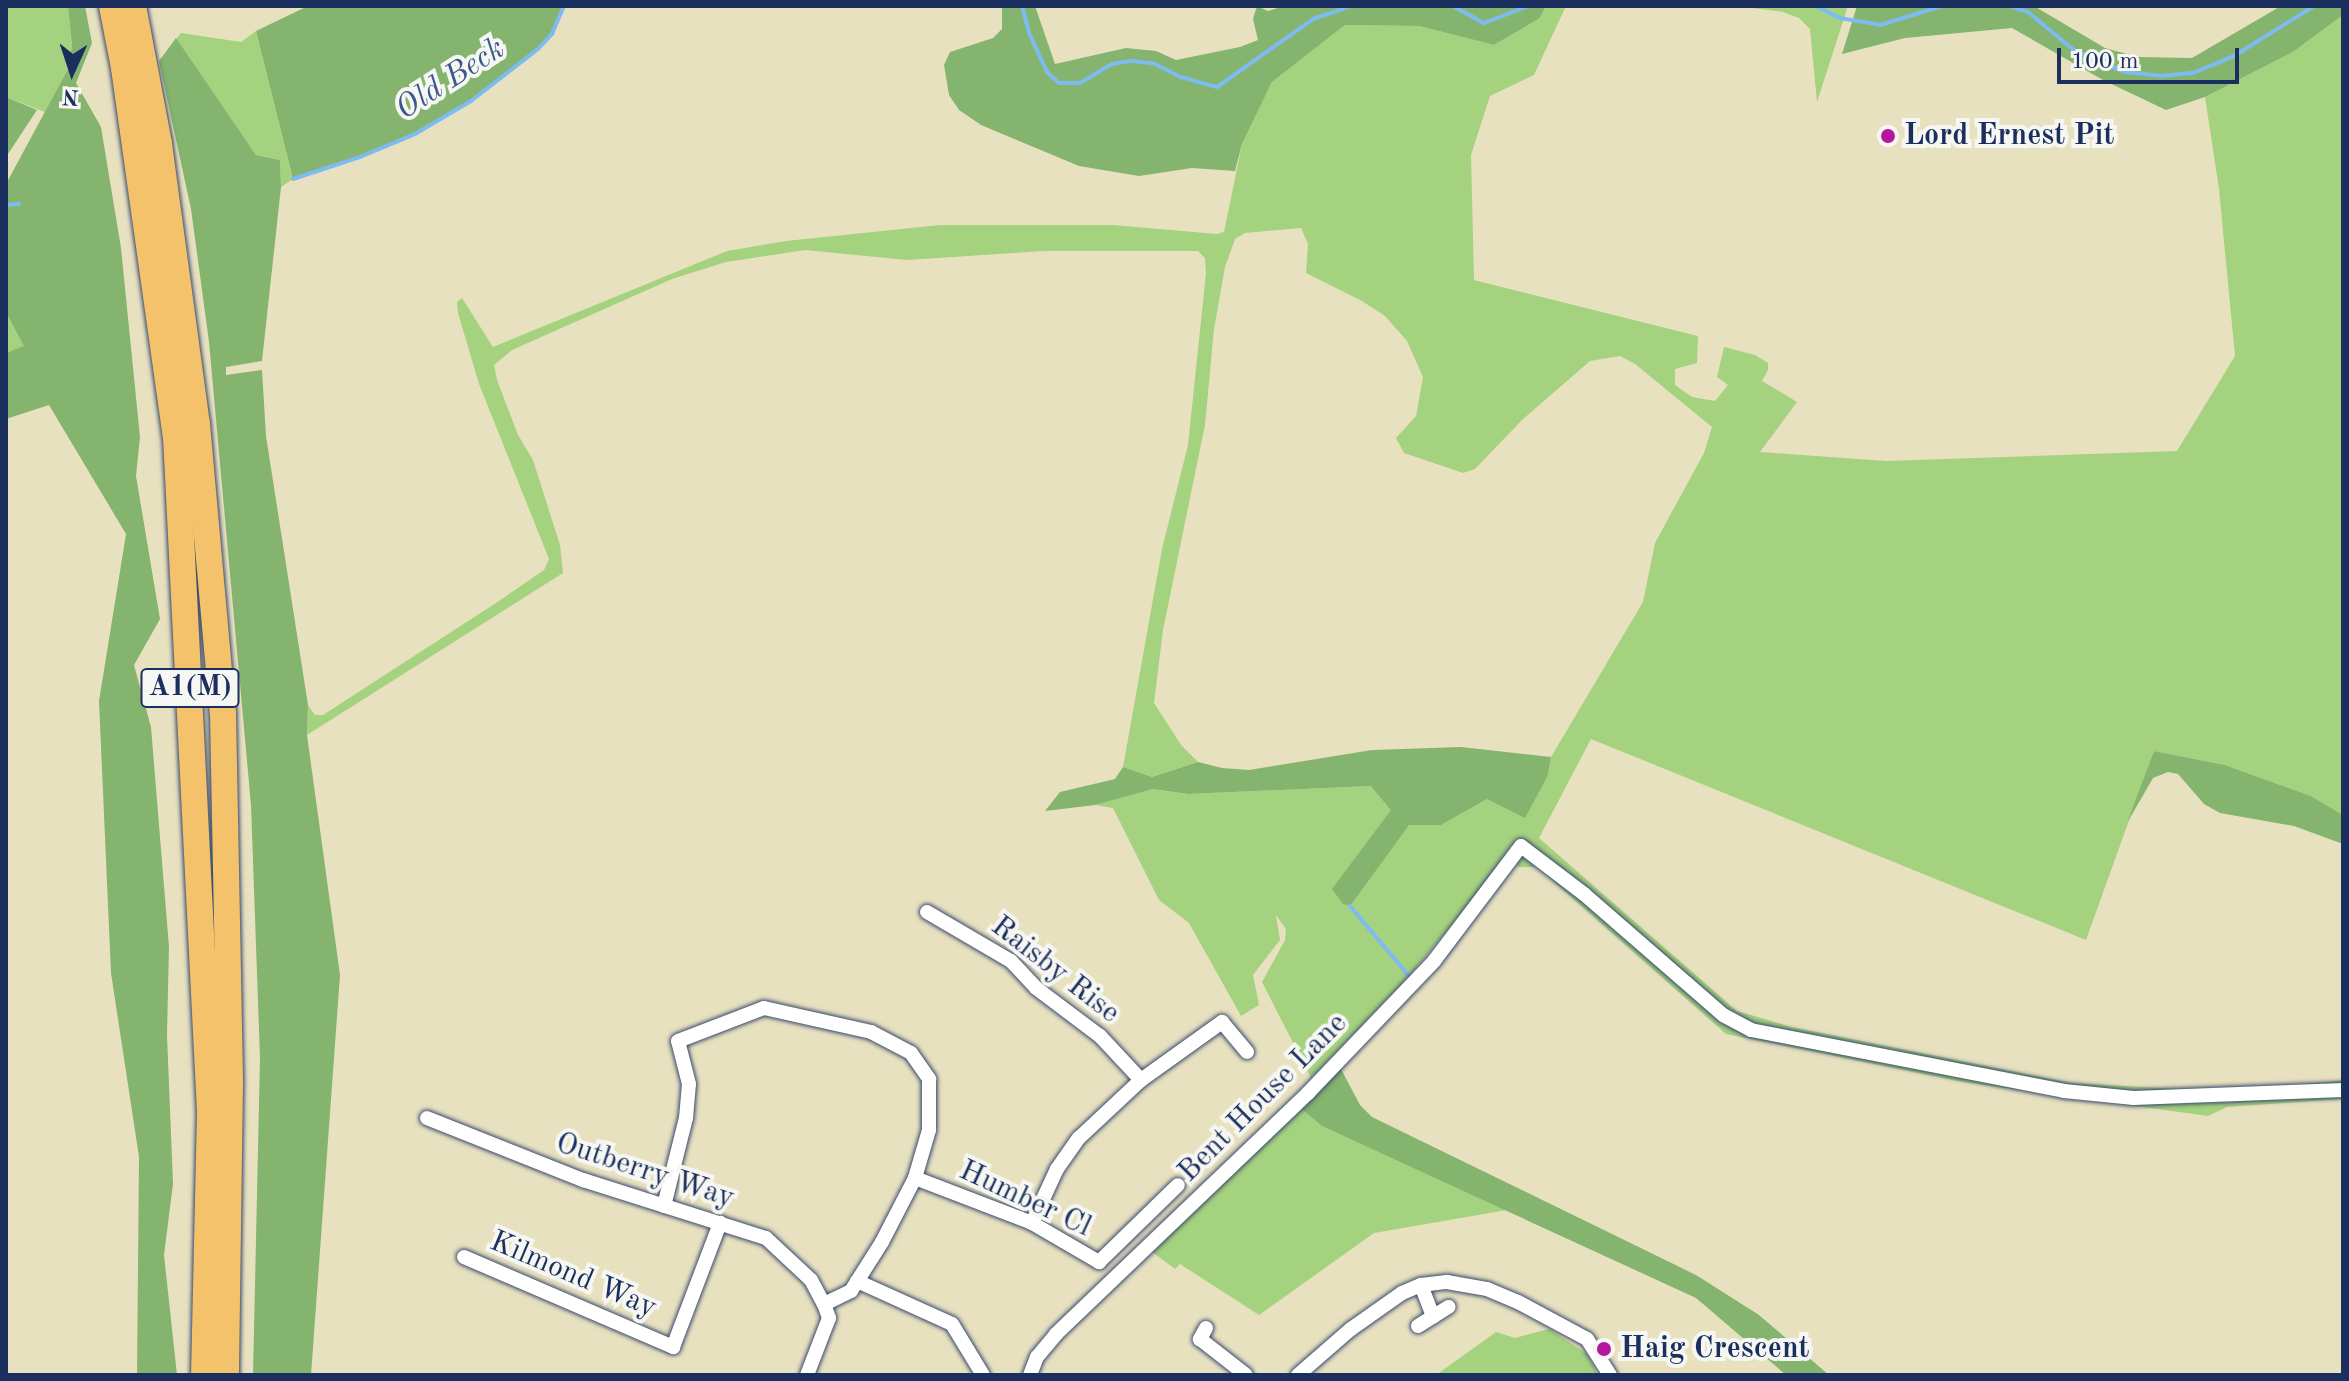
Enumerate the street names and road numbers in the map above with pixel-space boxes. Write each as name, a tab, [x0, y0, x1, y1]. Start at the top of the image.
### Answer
road number: A1(M)	[140, 664, 240, 712]
street label: Raisby Rise	[983, 909, 1127, 1031]
street label: Bent House Lane	[1171, 1006, 1355, 1190]
street label: Outberry Way	[551, 1125, 739, 1217]
street label: Humber Cl	[953, 1153, 1097, 1245]
street label: Kilmond Way	[484, 1224, 662, 1326]

